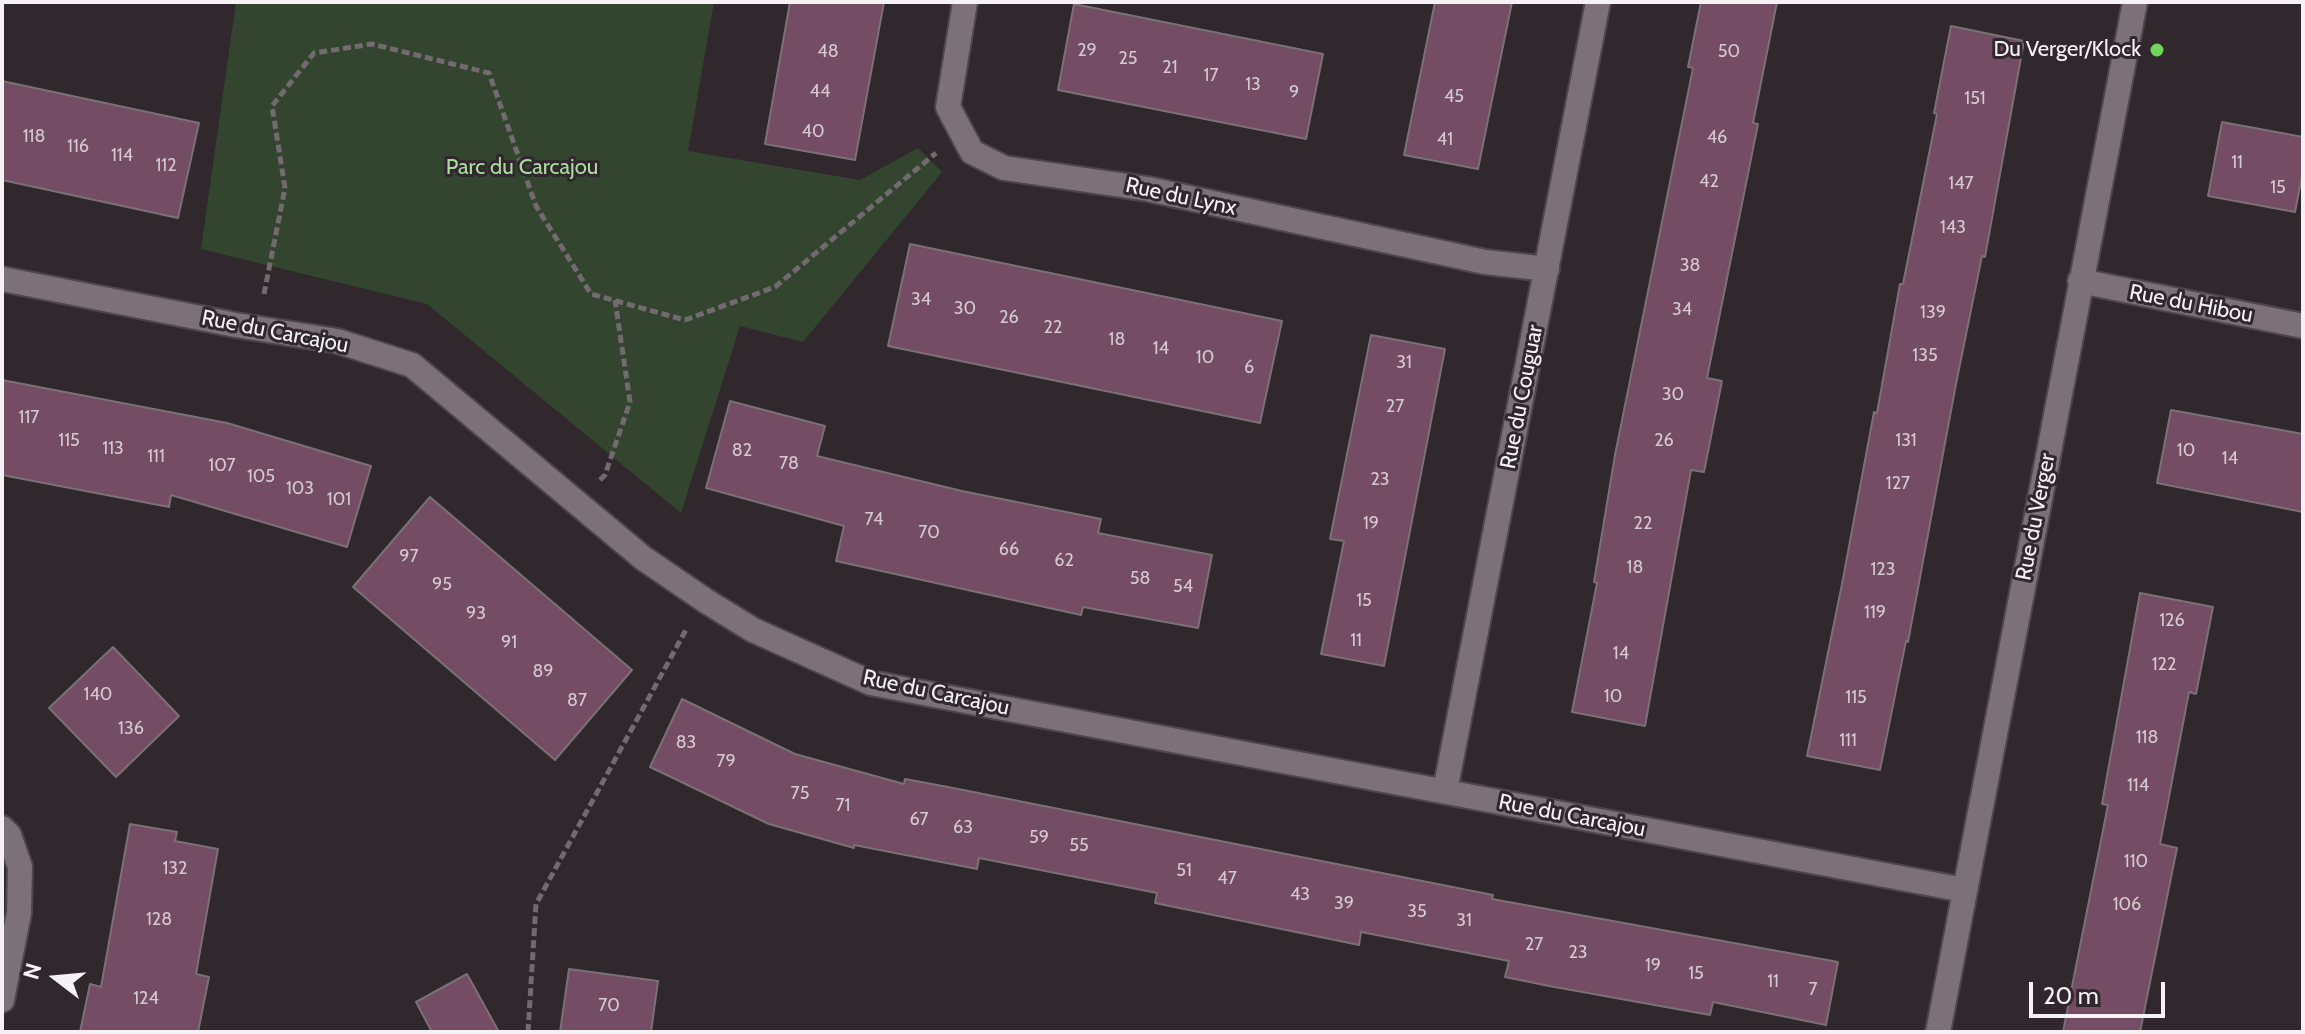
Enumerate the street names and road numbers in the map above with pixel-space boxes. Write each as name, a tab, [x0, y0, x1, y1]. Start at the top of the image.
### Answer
street label: Rue du Lynx	[1123, 172, 1239, 222]
street label: Rue du Hibou	[2127, 279, 2255, 329]
street label: Rue du Carcajou	[199, 305, 351, 359]
street label: Rue du Couguar	[1495, 323, 1549, 471]
street label: Rue du Verger	[2011, 451, 2061, 583]
street label: Rue du Carcajou	[860, 665, 1012, 721]
street label: Rue du Carcajou	[1496, 789, 1648, 843]

